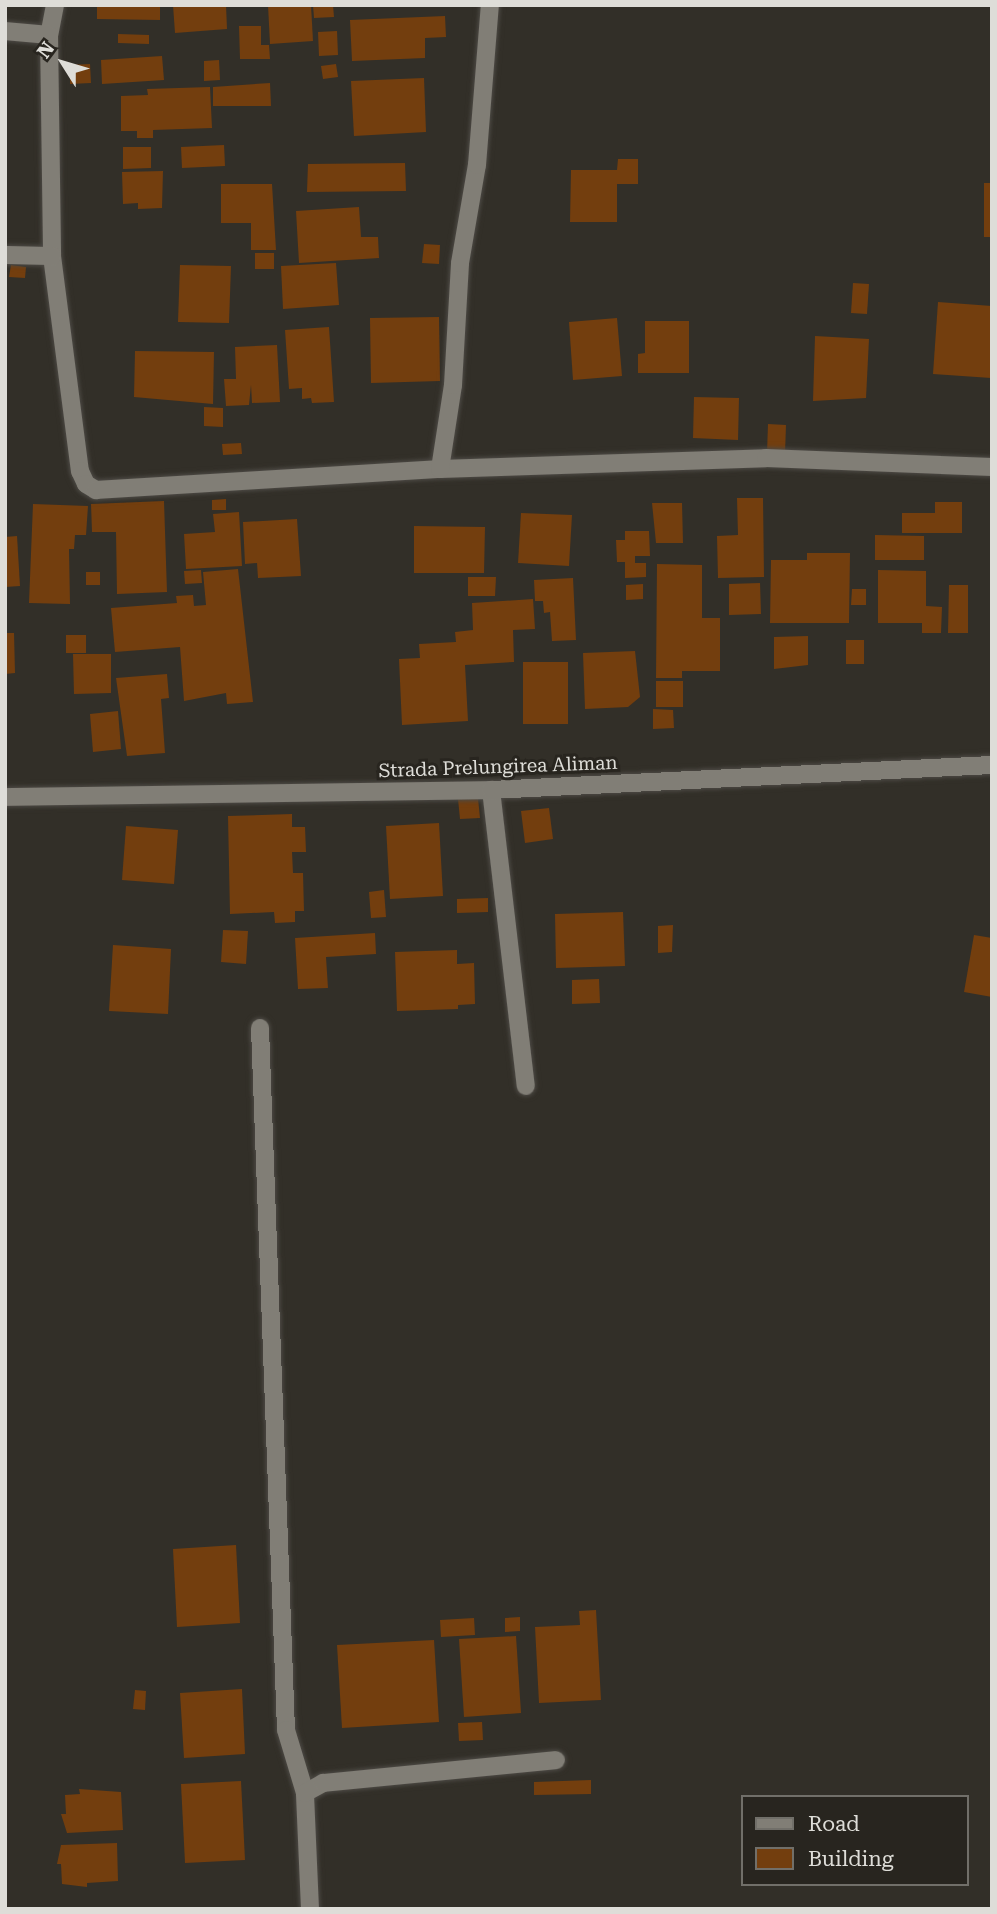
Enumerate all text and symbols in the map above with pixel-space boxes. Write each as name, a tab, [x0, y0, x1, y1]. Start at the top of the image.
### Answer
north arrow	[28, 28, 98, 98]
text: N	[32, 37, 59, 63]
street label: Strada Prelungirea Aliman	[378, 751, 618, 783]
legend	[741, 1795, 969, 1886]
text: Road	[808, 1812, 860, 1836]
text: Building	[808, 1847, 894, 1871]

